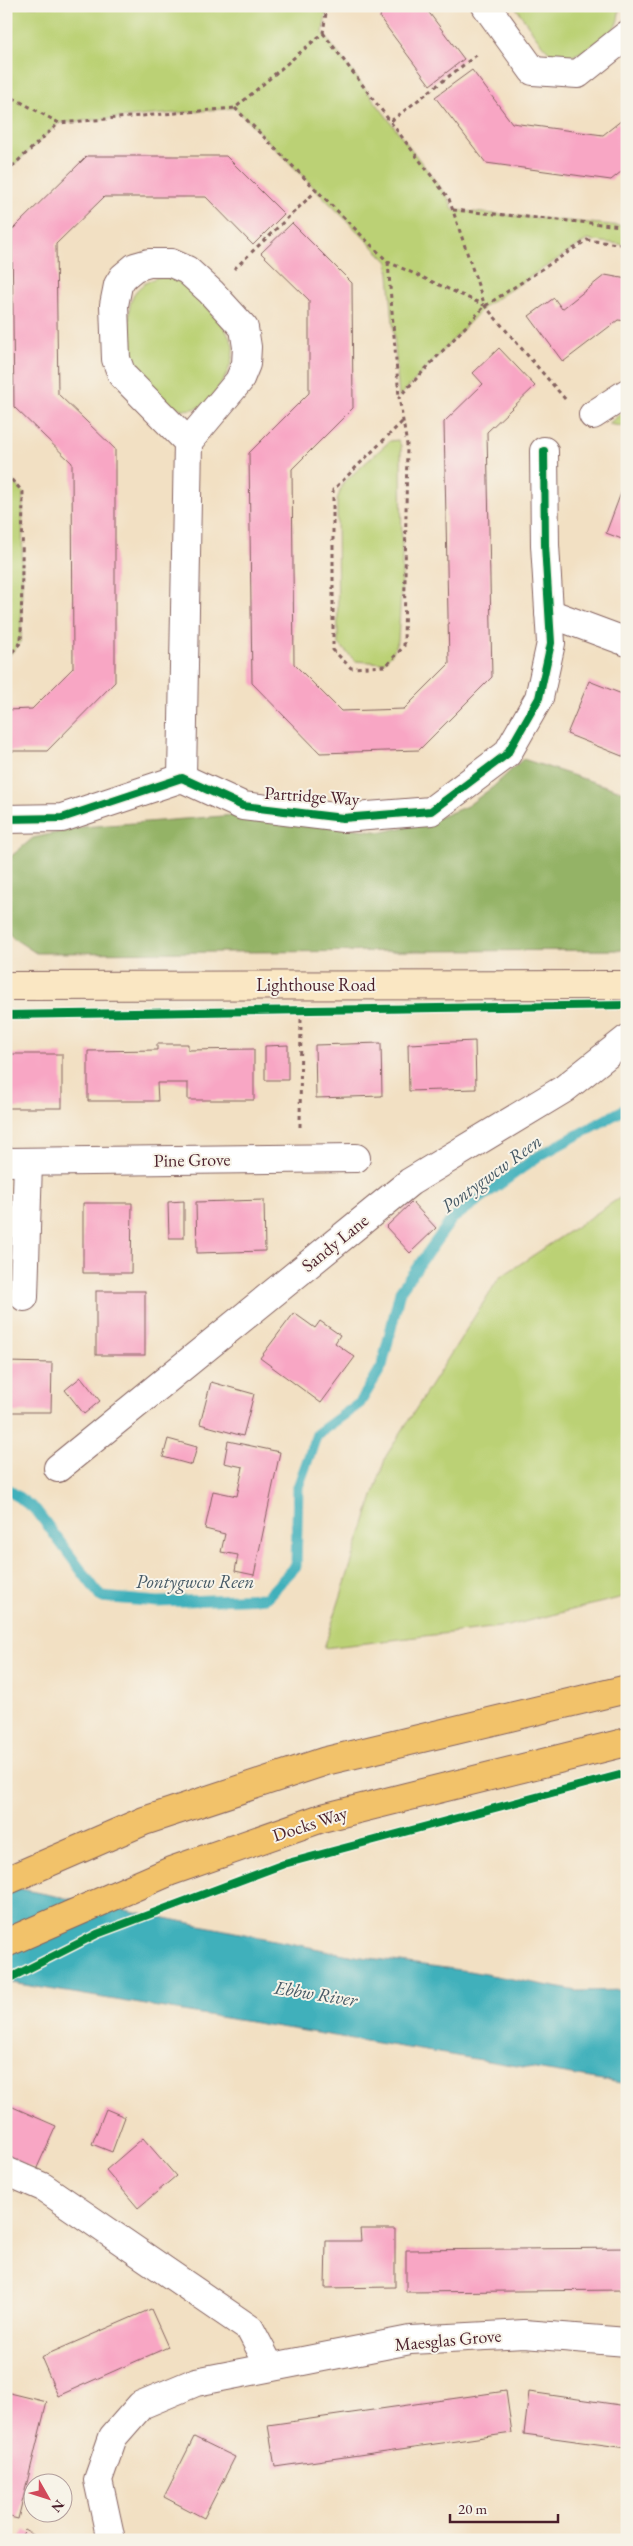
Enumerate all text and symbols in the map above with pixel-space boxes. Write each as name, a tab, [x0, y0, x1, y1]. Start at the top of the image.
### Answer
street label: Partridge Way	[264, 781, 361, 810]
street label: Lighthouse Road	[256, 973, 377, 996]
water label: Pontygwcw Reen	[436, 1128, 547, 1218]
street label: Pine Grove	[153, 1147, 231, 1172]
street label: Sandy Lane	[296, 1209, 373, 1277]
water label: Pontygwcw Reen	[136, 1569, 254, 1594]
street label: Docks Way	[270, 1801, 350, 1846]
water label: Ebbw River	[272, 1974, 360, 2012]
street label: Maesglas Grove	[394, 2323, 502, 2356]
north arrow	[22, 2474, 72, 2524]
scale bar	[450, 2491, 558, 2523]
text: N	[47, 2496, 69, 2517]
text: 20 m	[458, 2499, 487, 2518]

